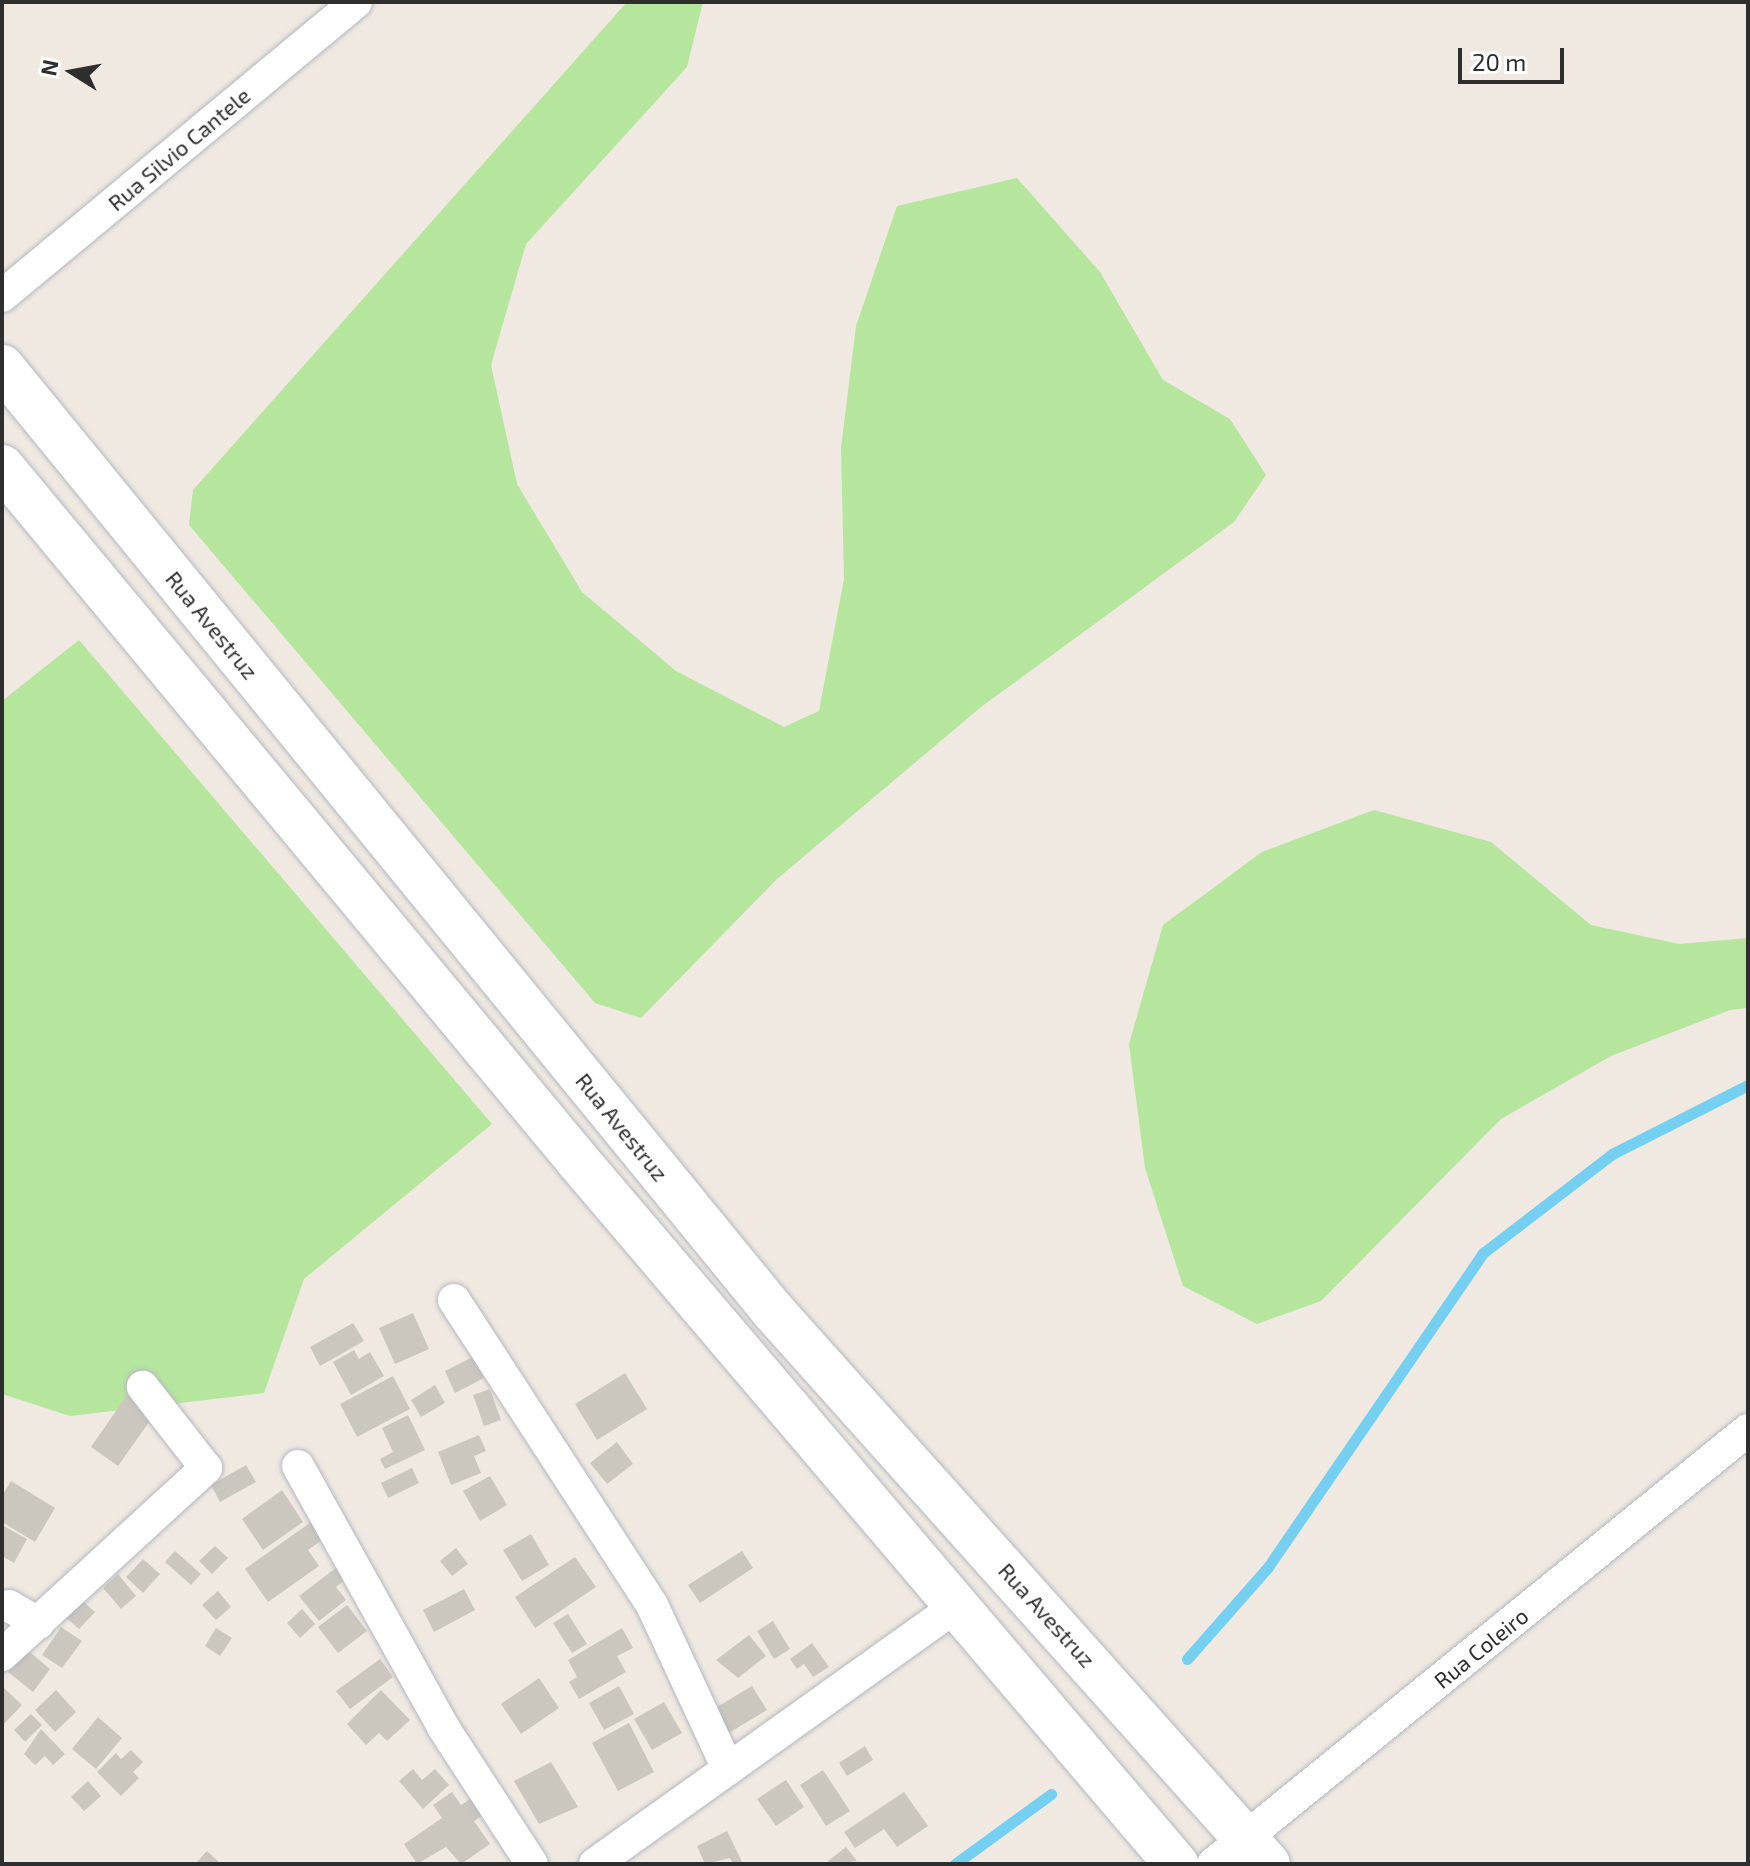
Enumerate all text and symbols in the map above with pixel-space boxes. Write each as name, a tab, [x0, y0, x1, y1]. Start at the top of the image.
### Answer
north arrow	[32, 32, 112, 112]
scale bar	[1462, 32, 1568, 82]
text: 20 m	[1472, 47, 1526, 76]
text: N	[34, 57, 63, 78]
street label: Rua Silvio Cantele	[103, 82, 255, 216]
street label: Rua Avestruz	[160, 565, 264, 685]
street label: Rua Avestruz	[570, 1067, 674, 1187]
street label: Rua Avestruz	[993, 1557, 1101, 1673]
street label: Rua Coleiro	[1429, 1602, 1533, 1694]

